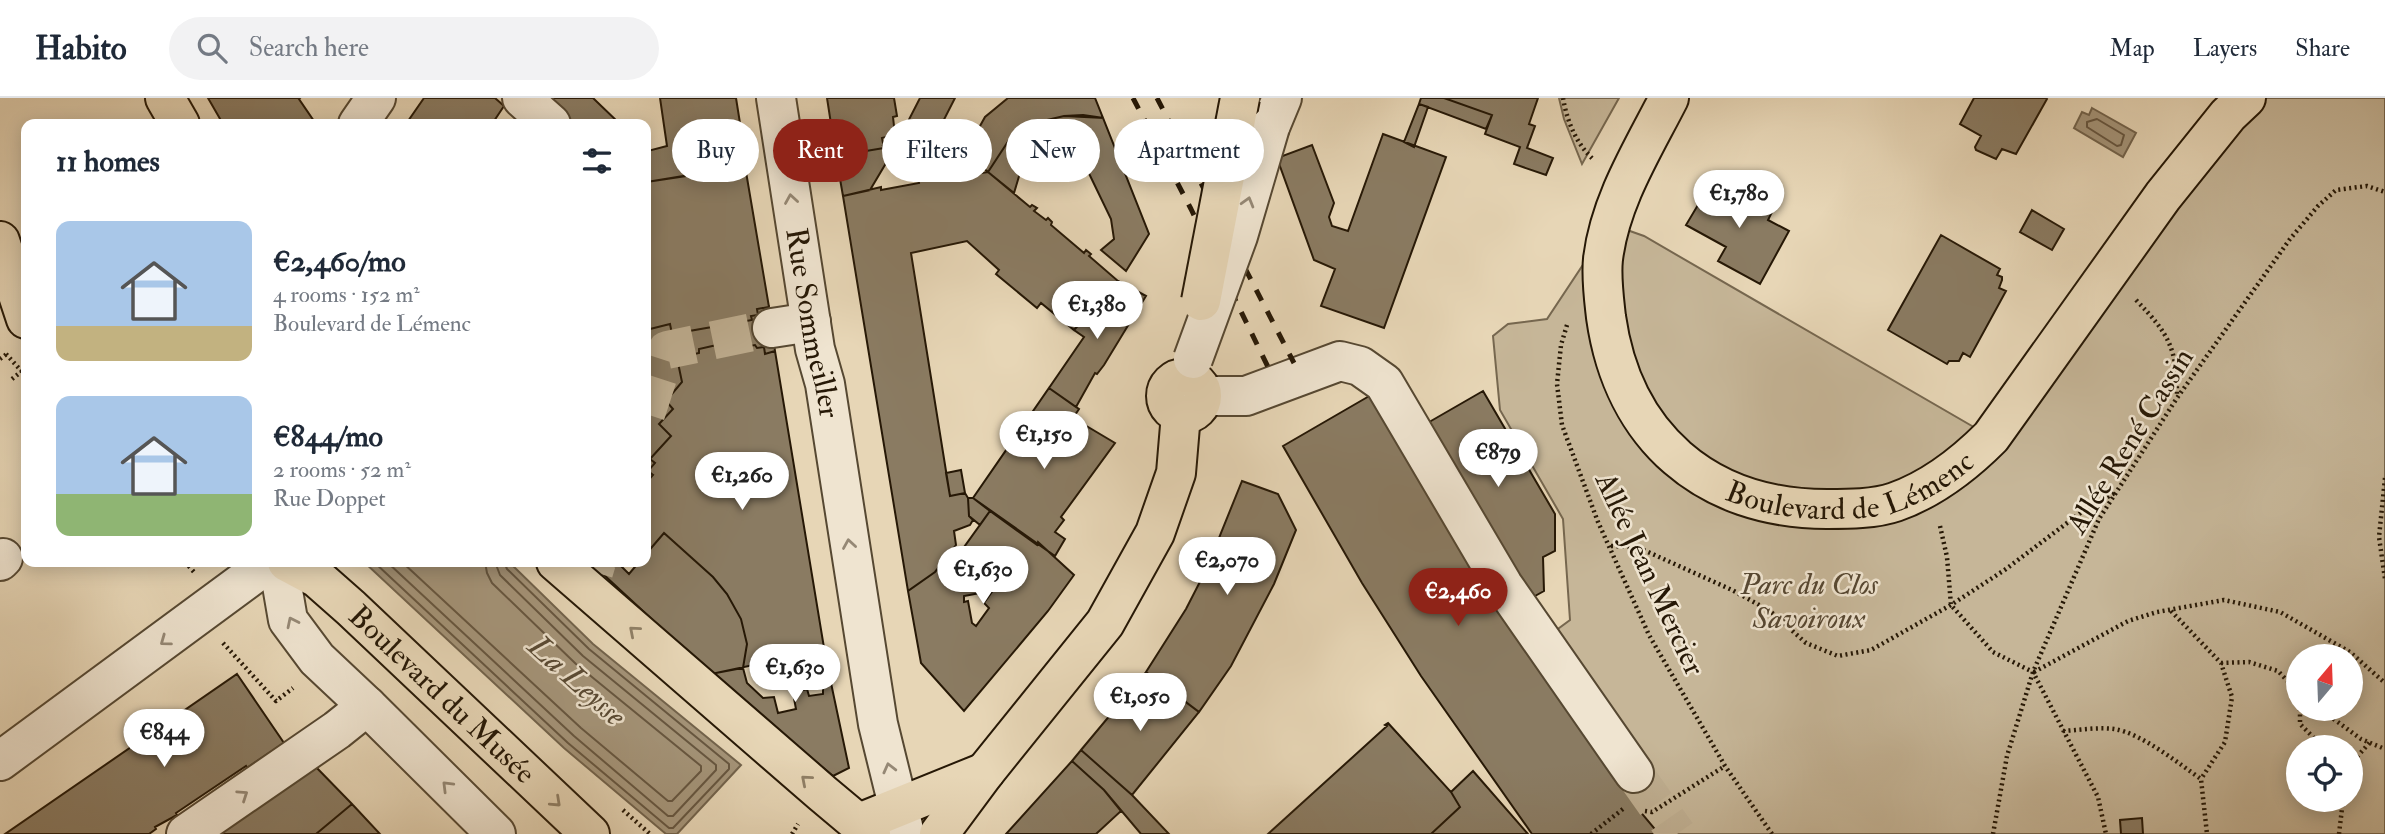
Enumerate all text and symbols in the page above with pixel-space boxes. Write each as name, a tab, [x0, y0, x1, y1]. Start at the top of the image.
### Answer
search box	[169, 17, 659, 80]
text: Habito	[35, 28, 127, 69]
icon: search	[193, 29, 231, 67]
text: Search here	[249, 32, 369, 64]
text: Map	[2110, 33, 2155, 64]
text: Layers	[2193, 33, 2257, 64]
text: Share	[2295, 33, 2350, 64]
chip: Buy	[672, 119, 759, 182]
chip: Rent	[773, 119, 868, 182]
chip: Filters	[882, 119, 992, 182]
chip: New	[1006, 119, 1100, 182]
chip: Apartment	[1114, 119, 1264, 182]
icon: filters	[578, 142, 616, 180]
text: 11 homes	[56, 143, 160, 180]
pin: €1,780	[1682, 170, 1796, 230]
text: €1,780	[1709, 178, 1769, 207]
one-way arrow	[784, 193, 799, 205]
one-way arrow	[1240, 196, 1254, 208]
street label: Rue Sommeiller	[778, 225, 849, 420]
text: €2,460/mo	[273, 243, 406, 280]
icon: home	[112, 249, 196, 333]
text: 4 rooms · 152 m²	[273, 280, 420, 309]
pin: €1,380	[1040, 282, 1154, 341]
text: €1,380	[1068, 289, 1126, 318]
text: Boulevard de Lémenc	[273, 309, 471, 338]
street label: Allée René Cassin	[2058, 341, 2202, 542]
pin: €1,150	[987, 412, 1101, 471]
text: €844/mo	[273, 418, 383, 455]
text: €1,150	[1016, 419, 1072, 448]
icon: home	[112, 424, 196, 508]
pin: €879	[1457, 430, 1539, 489]
text: €879	[1475, 437, 1521, 466]
street label: Boulevard de Lémenc	[1721, 443, 1981, 528]
pin: €1,260	[685, 452, 799, 512]
text: 2 rooms · 52 m²	[273, 455, 411, 484]
text: €1,260	[711, 460, 773, 489]
street label: Allée Jean Mercier	[1586, 466, 1713, 681]
text: Rue Doppet	[273, 484, 386, 513]
one-way arrow	[842, 538, 857, 550]
pin: €2,070	[1170, 538, 1284, 597]
text: €2,070	[1195, 545, 1259, 574]
pin: €1,630	[926, 546, 1040, 606]
text: €1,630	[953, 554, 1013, 583]
park label: Parc du Clos Savoiroux	[1739, 566, 1879, 637]
pin: €2,460	[1401, 568, 1515, 628]
text: €2,460	[1425, 576, 1491, 605]
street label: Boulevard du Musée	[341, 597, 543, 791]
one-way arrow	[286, 616, 300, 629]
water label: La Leysse	[518, 625, 635, 736]
one-way arrow	[629, 627, 642, 639]
one-way arrow	[160, 633, 173, 645]
pin: €1,630	[738, 644, 852, 704]
north arrow	[2286, 644, 2362, 721]
map controls	[2286, 644, 2363, 812]
text: €1,630	[765, 652, 825, 681]
pin: €1,050	[1083, 674, 1197, 733]
text: €1,050	[1110, 681, 1170, 710]
pin: €844	[123, 710, 205, 769]
text: €844	[139, 717, 189, 746]
button: locate	[2286, 735, 2363, 812]
one-way arrow	[883, 762, 897, 774]
one-way arrow	[801, 776, 814, 788]
one-way arrow	[443, 781, 456, 794]
one-way arrow	[235, 790, 248, 803]
one-way arrow	[548, 794, 561, 807]

